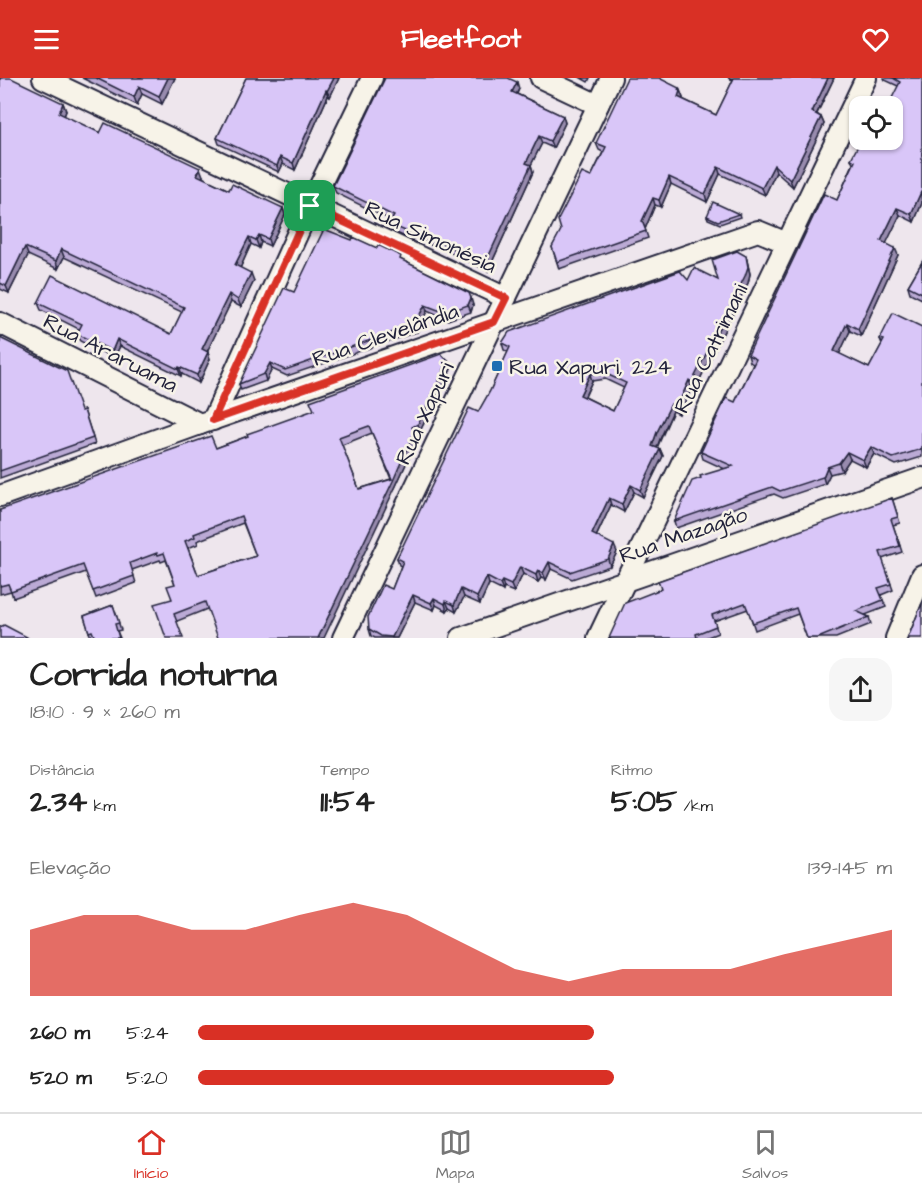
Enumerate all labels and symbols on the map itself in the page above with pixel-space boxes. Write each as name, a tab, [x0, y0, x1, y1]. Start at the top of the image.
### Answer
pin	[284, 180, 335, 231]
street label: Rua Simonésia	[359, 193, 501, 281]
street label: Rua Catrimani	[667, 279, 756, 419]
street label: Rua Clevelândia	[308, 296, 463, 375]
street label: Rua Araruama	[38, 306, 183, 401]
place label: Rua Xapuri, 224	[509, 352, 672, 383]
street label: Rua Xapuri	[388, 357, 463, 470]
marker: Rua Xapuri, 224	[490, 359, 504, 373]
street label: Rua Mazagão	[615, 499, 752, 573]

